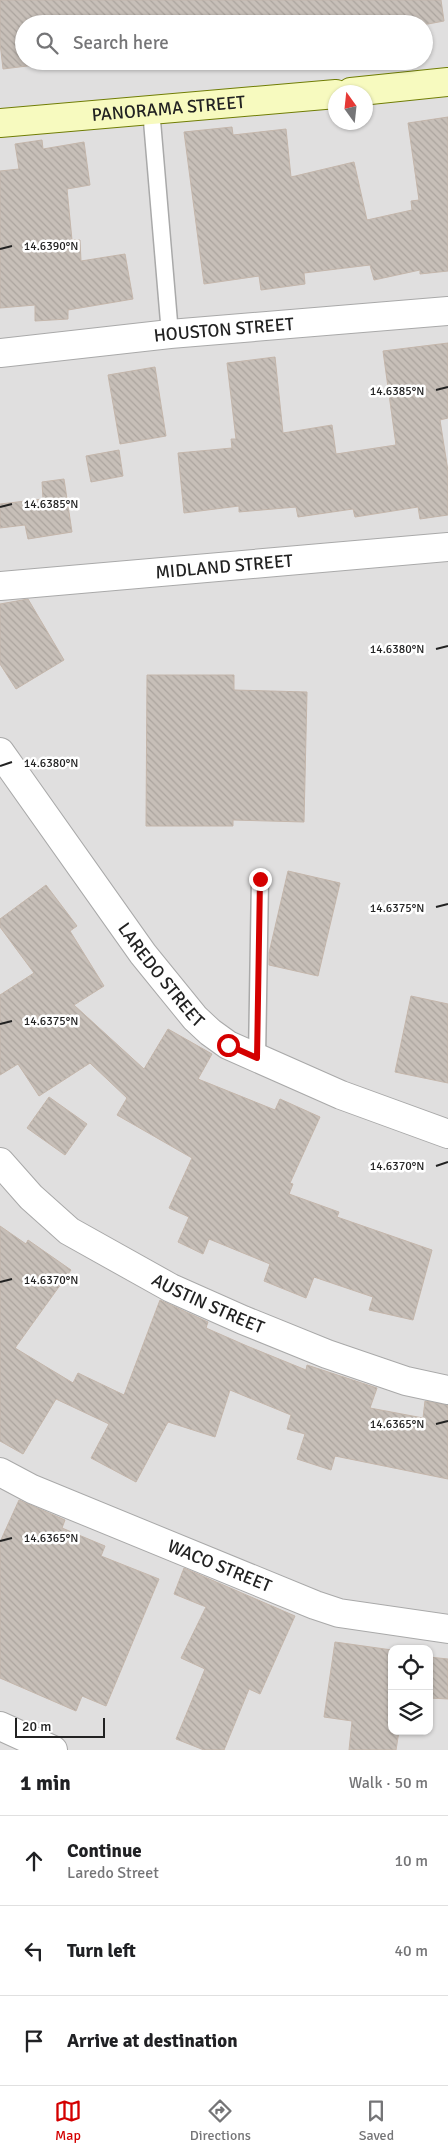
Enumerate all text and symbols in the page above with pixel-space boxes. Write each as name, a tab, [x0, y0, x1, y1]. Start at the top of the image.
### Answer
search box	[15, 15, 433, 70]
icon: search	[33, 29, 61, 57]
text: Search here	[73, 31, 169, 55]
north arrow	[328, 85, 373, 130]
street label: PANORAMA STREET	[91, 91, 246, 126]
text: 14.6390°N	[24, 239, 78, 254]
street label: HOUSTON STREET	[153, 313, 295, 347]
text: 14.6385°N	[370, 384, 424, 399]
text: 14.6385°N	[24, 497, 78, 512]
street label: MIDLAND STREET	[154, 550, 294, 583]
text: 14.6380°N	[370, 642, 424, 657]
text: 14.6380°N	[24, 756, 78, 771]
route end	[249, 868, 272, 891]
text: 14.6375°N	[370, 901, 424, 916]
street label: LAREDO STREET	[113, 918, 209, 1032]
text: 14.6375°N	[24, 1014, 78, 1029]
route start	[217, 1034, 240, 1057]
text: 14.6370°N	[370, 1159, 424, 1174]
street label: AUSTIN STREET	[148, 1269, 268, 1339]
text: 14.6370°N	[24, 1273, 78, 1288]
text: 14.6365°N	[370, 1417, 424, 1432]
text: 14.6365°N	[24, 1531, 78, 1546]
street label: WACO STREET	[164, 1535, 275, 1597]
map controls	[388, 1645, 433, 1735]
button: locate	[388, 1645, 433, 1690]
button: layers	[388, 1690, 433, 1735]
scale bar	[15, 1715, 105, 1738]
text: 20 m	[22, 1718, 51, 1735]
text: 1 min	[20, 1770, 71, 1796]
text: Walk · 50 m	[349, 1773, 428, 1793]
text: Continue	[67, 1839, 142, 1863]
icon: ahead	[20, 1847, 48, 1875]
text: 10 m	[394, 1851, 428, 1871]
text: Laredo Street	[67, 1863, 159, 1883]
icon: left	[20, 1937, 48, 1965]
text: Turn left	[67, 1939, 136, 1963]
text: 40 m	[394, 1941, 428, 1961]
icon: arrive	[20, 2027, 48, 2055]
text: Arrive at destination	[67, 2029, 238, 2053]
tab: Map	[54, 2097, 82, 2144]
tab: Directions	[190, 2097, 251, 2144]
tab: Saved	[359, 2097, 394, 2144]

